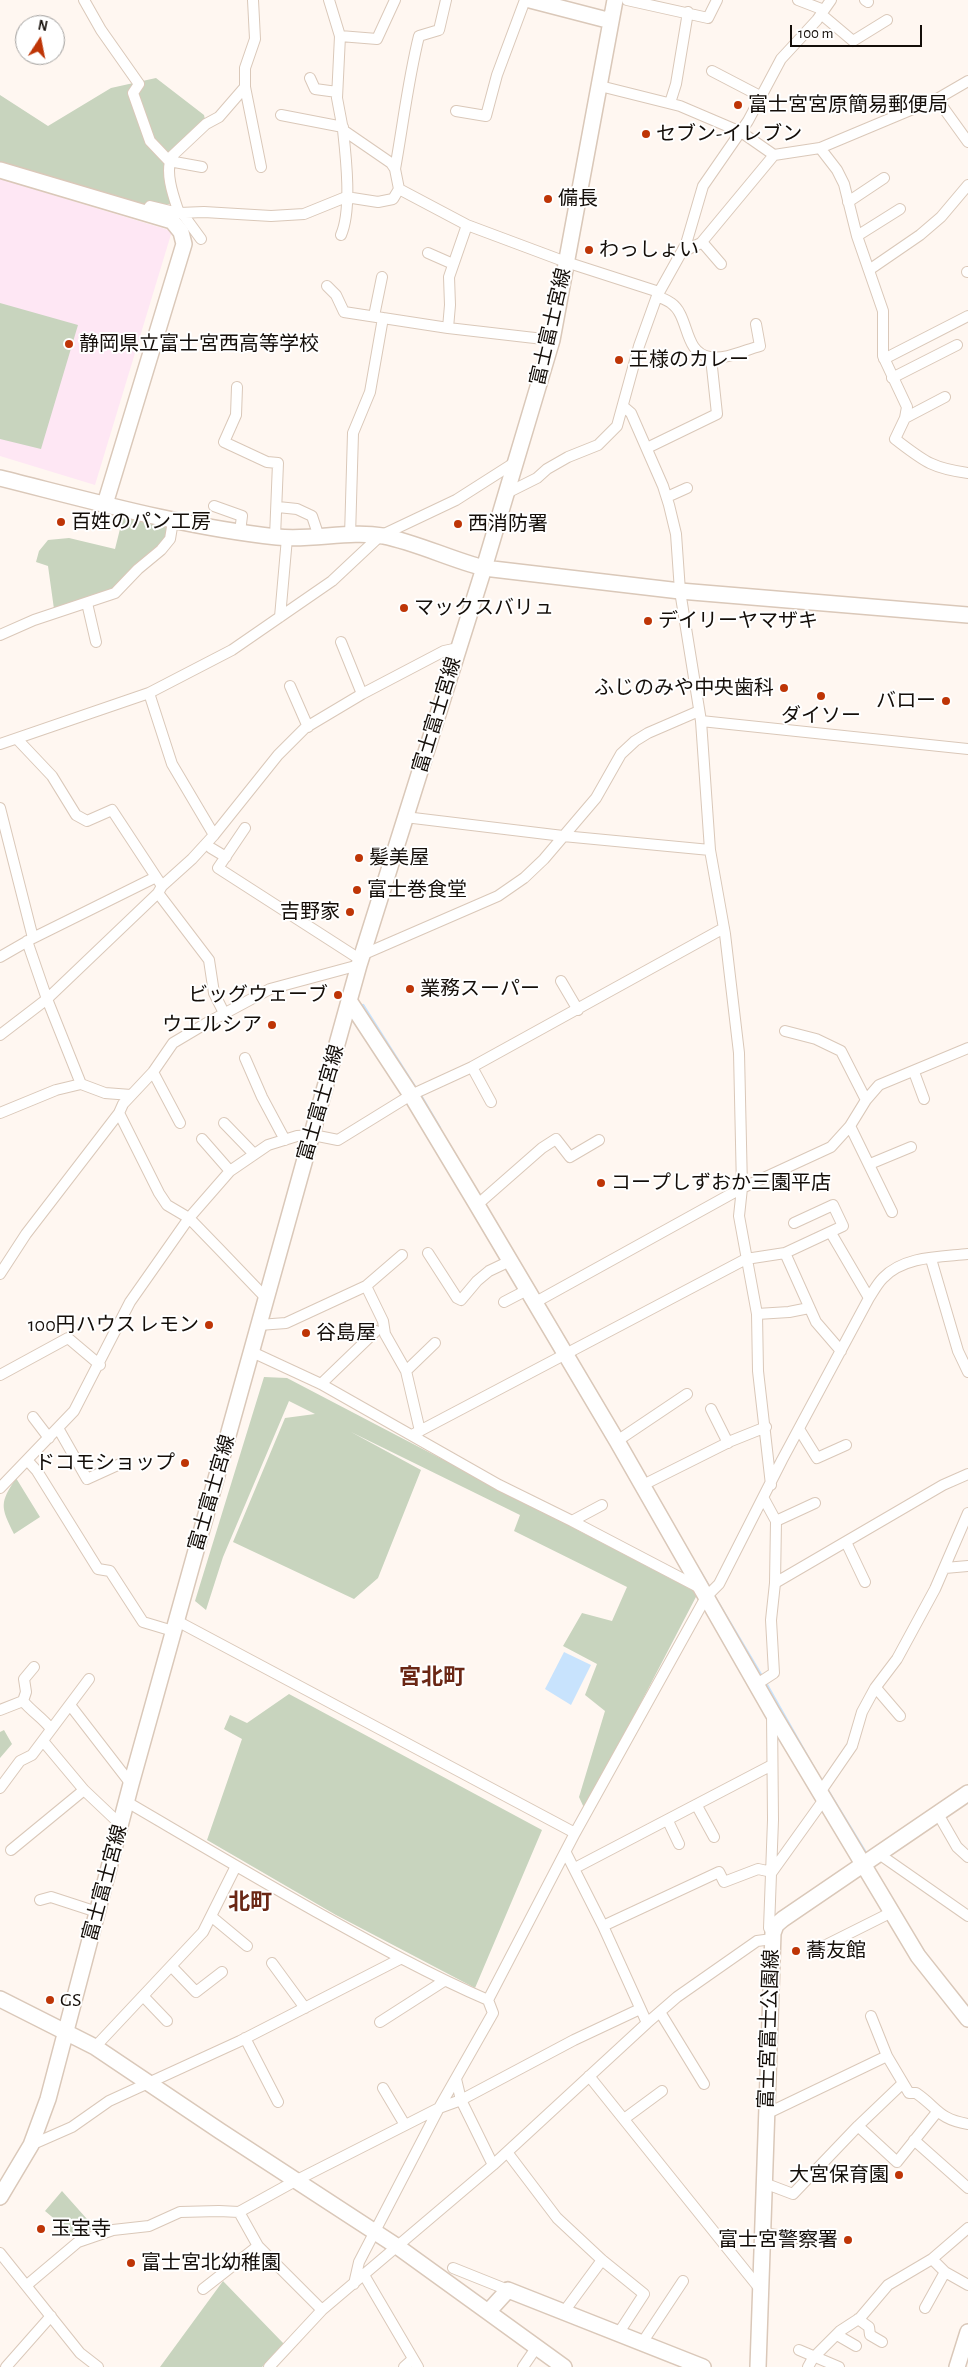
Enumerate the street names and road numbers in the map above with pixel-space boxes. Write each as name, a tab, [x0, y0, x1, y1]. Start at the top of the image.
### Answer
street label: 富士富士宮線	[526, 266, 576, 388]
street label: 富士富士宮線	[408, 654, 466, 776]
street label: 富士富士宮線	[293, 1042, 349, 1164]
street label: 富士富士宮線	[184, 1432, 240, 1554]
street label: 富士富士宮線	[78, 1822, 132, 1944]
street label: 富士宮富士公園線	[754, 1949, 784, 2109]

